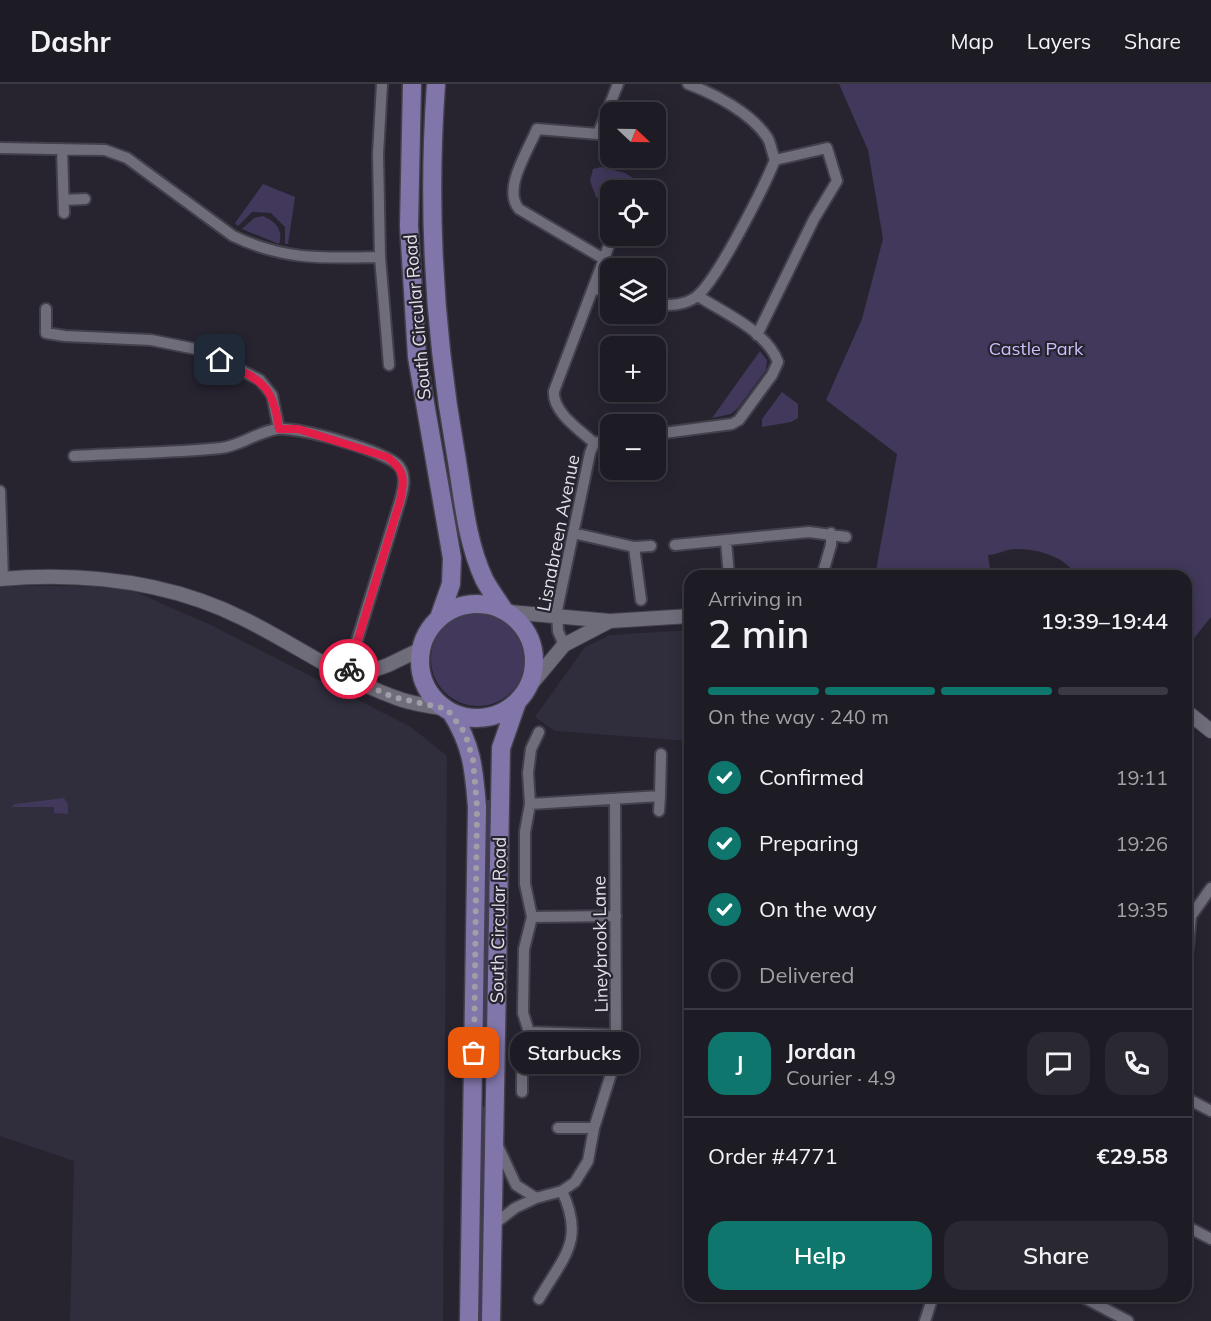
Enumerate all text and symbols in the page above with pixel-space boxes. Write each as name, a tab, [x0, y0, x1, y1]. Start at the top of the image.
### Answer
text: Dashr	[30, 24, 111, 59]
text: Map	[951, 28, 994, 54]
text: Layers	[1027, 28, 1091, 54]
text: Share	[1124, 28, 1181, 54]
north arrow	[600, 102, 666, 168]
map controls	[600, 102, 666, 480]
button: locate	[600, 180, 666, 246]
street label: South Circular Road	[398, 233, 436, 401]
button: layers	[600, 258, 666, 324]
pin	[194, 334, 245, 385]
button: +	[600, 336, 666, 402]
park label: Castle Park	[989, 337, 1084, 360]
icon: home	[203, 343, 236, 376]
button: −	[600, 414, 666, 480]
street label: Lisnabreen Avenue	[532, 453, 584, 613]
text: Arriving in	[708, 586, 803, 611]
text: 19:39–19:44	[1041, 607, 1168, 635]
text: 2 min	[708, 609, 809, 658]
courier	[319, 639, 379, 699]
icon: bike	[333, 653, 366, 686]
text: On the way · 240 m	[708, 704, 889, 729]
icon: check	[708, 761, 741, 794]
text: Confirmed	[759, 763, 864, 791]
text: 19:11	[1115, 765, 1168, 790]
icon: check	[708, 827, 741, 860]
text: Preparing	[759, 829, 859, 857]
text: 19:26	[1115, 831, 1168, 856]
street label: South Circular Road	[485, 837, 511, 1003]
street label: Lineybrook Lane	[587, 876, 613, 1012]
icon: check	[708, 893, 741, 926]
text: On the way	[759, 895, 877, 923]
text: 19:35	[1115, 897, 1168, 922]
text: Delivered	[759, 961, 854, 989]
pin	[448, 1027, 499, 1078]
callout: Starbucks	[510, 1032, 639, 1074]
button: chat	[1027, 1032, 1090, 1095]
button: phone	[1105, 1032, 1168, 1095]
icon: bag	[457, 1036, 490, 1069]
text: Jordan	[786, 1037, 856, 1065]
text: Starbucks	[528, 1040, 621, 1065]
text: J	[736, 1049, 743, 1077]
text: Courier · 4.9	[786, 1065, 896, 1090]
text: Order #4771	[708, 1142, 838, 1170]
text: €29.58	[1097, 1142, 1168, 1170]
button: Help	[708, 1221, 932, 1290]
button: Share	[944, 1221, 1168, 1290]

